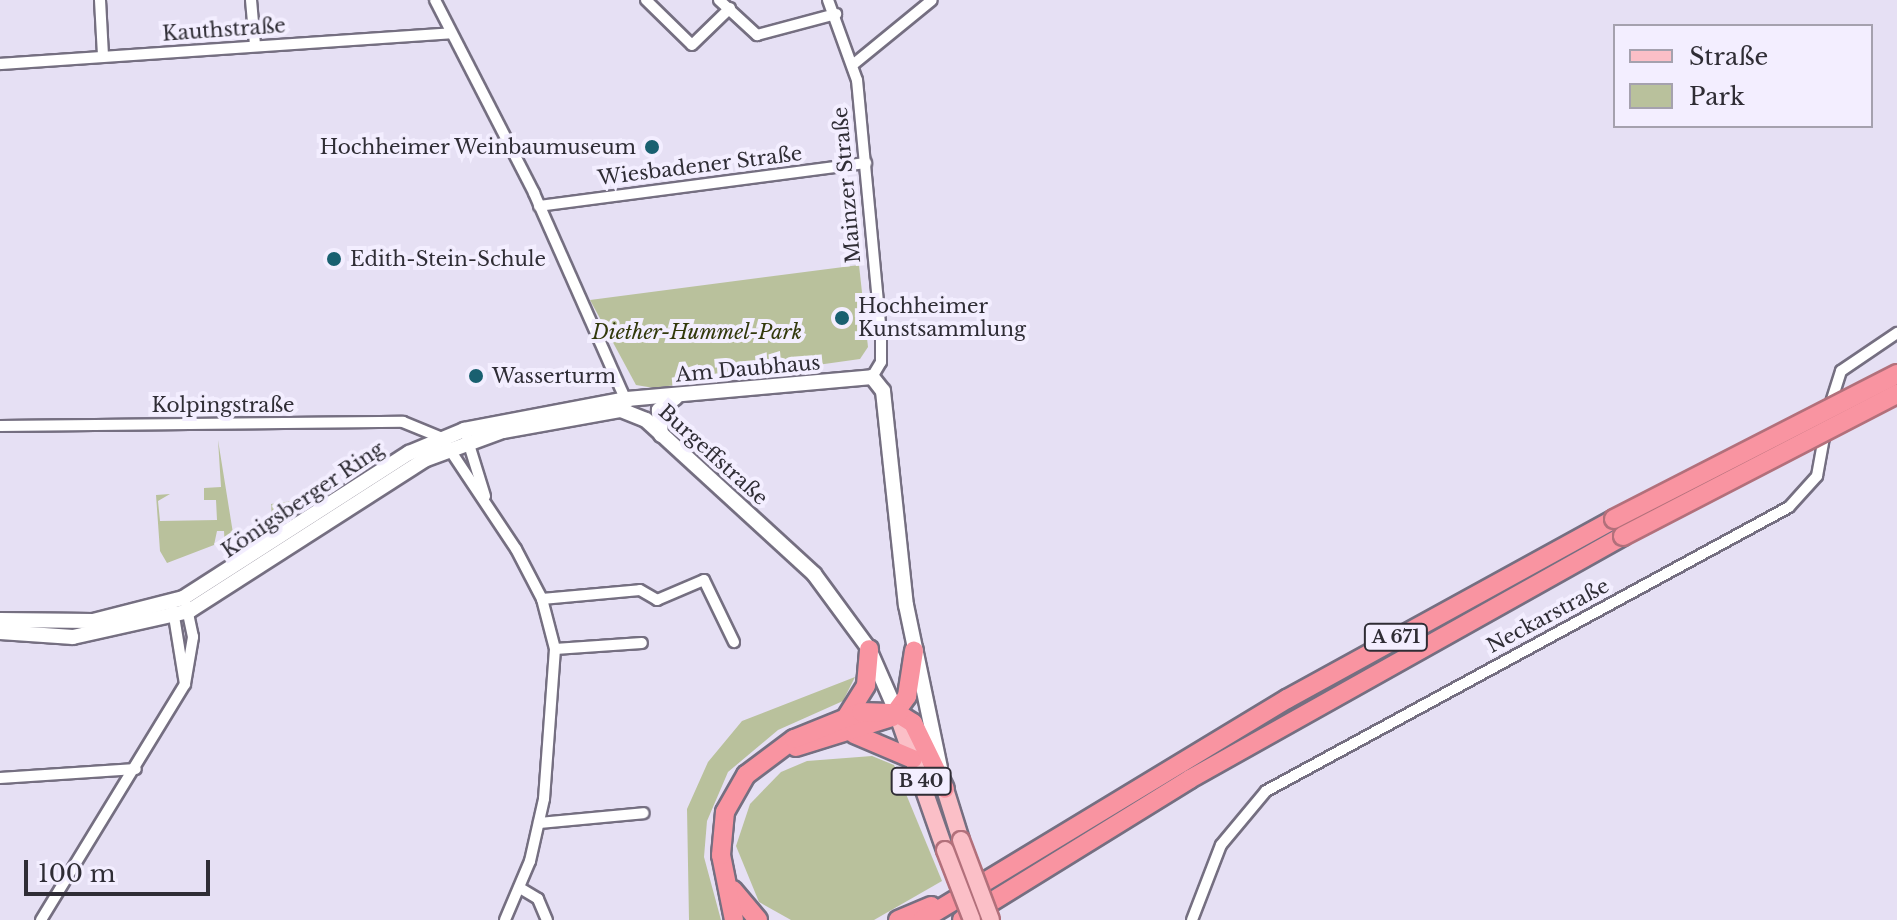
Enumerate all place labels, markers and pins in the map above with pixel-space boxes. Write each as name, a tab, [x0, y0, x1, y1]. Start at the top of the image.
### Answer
place label: Hochheimer Weinbaumuseum	[318, 135, 636, 159]
marker: Hochheimer Weinbaumuseum	[643, 138, 661, 156]
place label: Edith-Stein-Schule	[350, 247, 546, 271]
marker: Edith-Stein-Schule	[325, 250, 343, 268]
place label: Hochheimer Kunstsammlung	[858, 294, 1026, 341]
marker: Hochheimer Kunstsammlung	[833, 309, 851, 327]
place label: Wasserturm	[492, 364, 616, 388]
marker: Wasserturm	[467, 367, 485, 385]

